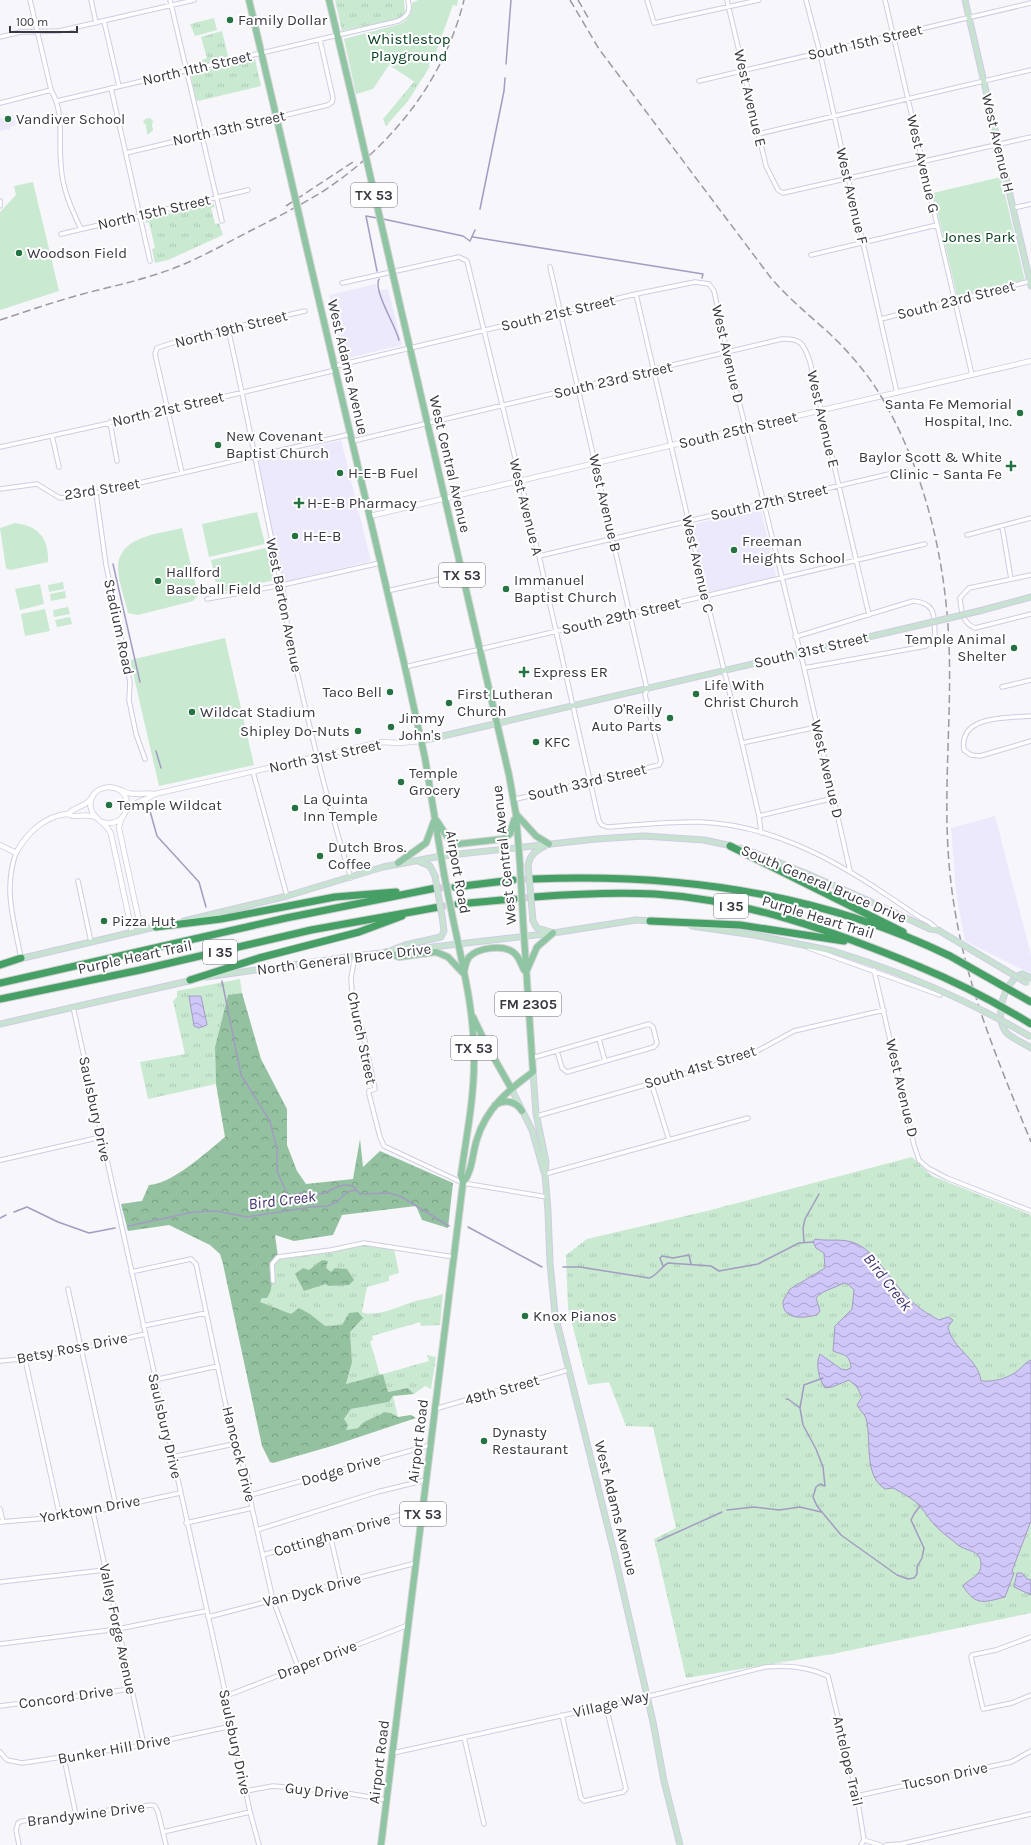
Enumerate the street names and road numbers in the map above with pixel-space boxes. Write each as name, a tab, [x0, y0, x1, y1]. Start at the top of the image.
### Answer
street label: South 15th Street	[806, 20, 925, 64]
street label: North 11th Street	[141, 47, 254, 89]
street label: West Avenue E	[730, 48, 770, 148]
street label: West Avenue H	[978, 92, 1018, 194]
street label: North 13th Street	[171, 106, 288, 150]
street label: West Avenue G	[903, 113, 943, 215]
street label: West Avenue F	[832, 146, 872, 246]
road number: TX 53	[351, 183, 397, 207]
street label: North 15th Street	[96, 190, 212, 234]
street label: South 23rd Street	[895, 277, 1017, 323]
street label: South 21st Street	[499, 291, 617, 335]
street label: West Adams Avenue	[324, 298, 372, 436]
street label: West Avenue D	[708, 303, 748, 405]
street label: North 19th Street	[173, 306, 289, 352]
street label: South 23rd Street	[552, 358, 674, 402]
street label: West Avenue E	[803, 369, 843, 469]
street label: North 21st Street	[110, 387, 226, 431]
street label: West Central Avenue	[425, 394, 475, 534]
street label: South 25th Street	[677, 408, 799, 452]
street label: West Avenue B	[585, 452, 625, 554]
street label: West Avenue A	[505, 457, 547, 558]
street label: 23rd Street	[63, 474, 142, 504]
street label: South 27th Street	[709, 480, 830, 524]
street label: West Avenue C	[678, 513, 718, 615]
street label: West Barton Avenue	[262, 536, 306, 674]
road number: TX 53	[439, 563, 485, 587]
street label: Stadium Road	[100, 577, 138, 677]
street label: South 29th Street	[560, 593, 683, 638]
street label: South 31st Street	[752, 628, 870, 672]
street label: West Avenue D	[807, 718, 847, 820]
street label: North 31st Street	[267, 735, 383, 777]
street label: South 33rd Street	[526, 760, 648, 804]
street label: West Central Avenue	[488, 784, 520, 926]
street label: Airport Road	[442, 829, 474, 915]
street label: South General Bruce Drive	[739, 841, 909, 927]
street label: Purple Heart Trail	[760, 891, 876, 943]
road number: I 35	[714, 894, 748, 918]
street label: Purple Heart Trail	[76, 936, 194, 978]
street label: North General Bruce Drive	[256, 939, 432, 979]
road number: I 35	[203, 940, 237, 964]
street label: Church Street	[343, 990, 381, 1086]
road number: FM 2305	[495, 992, 561, 1016]
road number: TX 53	[451, 1036, 497, 1060]
street label: West Avenue D	[882, 1037, 922, 1139]
street label: South 41st Street	[642, 1041, 759, 1093]
street label: Saulsbury Drive	[75, 1055, 115, 1163]
street label: Betsy Ross Drive	[15, 1328, 129, 1368]
street label: 49th Street	[463, 1371, 542, 1409]
street label: Saulsbury Drive	[144, 1372, 186, 1480]
street label: Airport Road	[404, 1398, 432, 1484]
street label: Hancock Drive	[218, 1404, 260, 1504]
street label: West Adams Avenue	[591, 1439, 641, 1577]
street label: Dodge Drive	[299, 1450, 383, 1490]
street label: Yorktown Drive	[38, 1491, 142, 1527]
road number: TX 53	[400, 1502, 446, 1526]
street label: Cottingham Drive	[272, 1510, 392, 1560]
street label: Valley Forge Avenue	[95, 1562, 141, 1696]
street label: Van Dyck Drive	[261, 1569, 363, 1611]
street label: Draper Drive	[275, 1637, 359, 1683]
street label: Concord Drive	[18, 1681, 114, 1713]
street label: Village Way	[571, 1687, 651, 1721]
street label: Saulsbury Drive	[215, 1688, 255, 1796]
street label: Antelope Trail	[829, 1714, 867, 1808]
street label: Airport Road	[365, 1719, 393, 1805]
street label: Bunker Hill Drive	[56, 1730, 172, 1768]
street label: Tucson Drive	[901, 1758, 989, 1794]
street label: Guy Drive	[284, 1779, 350, 1803]
street label: Brandywine Drive	[26, 1798, 146, 1830]

